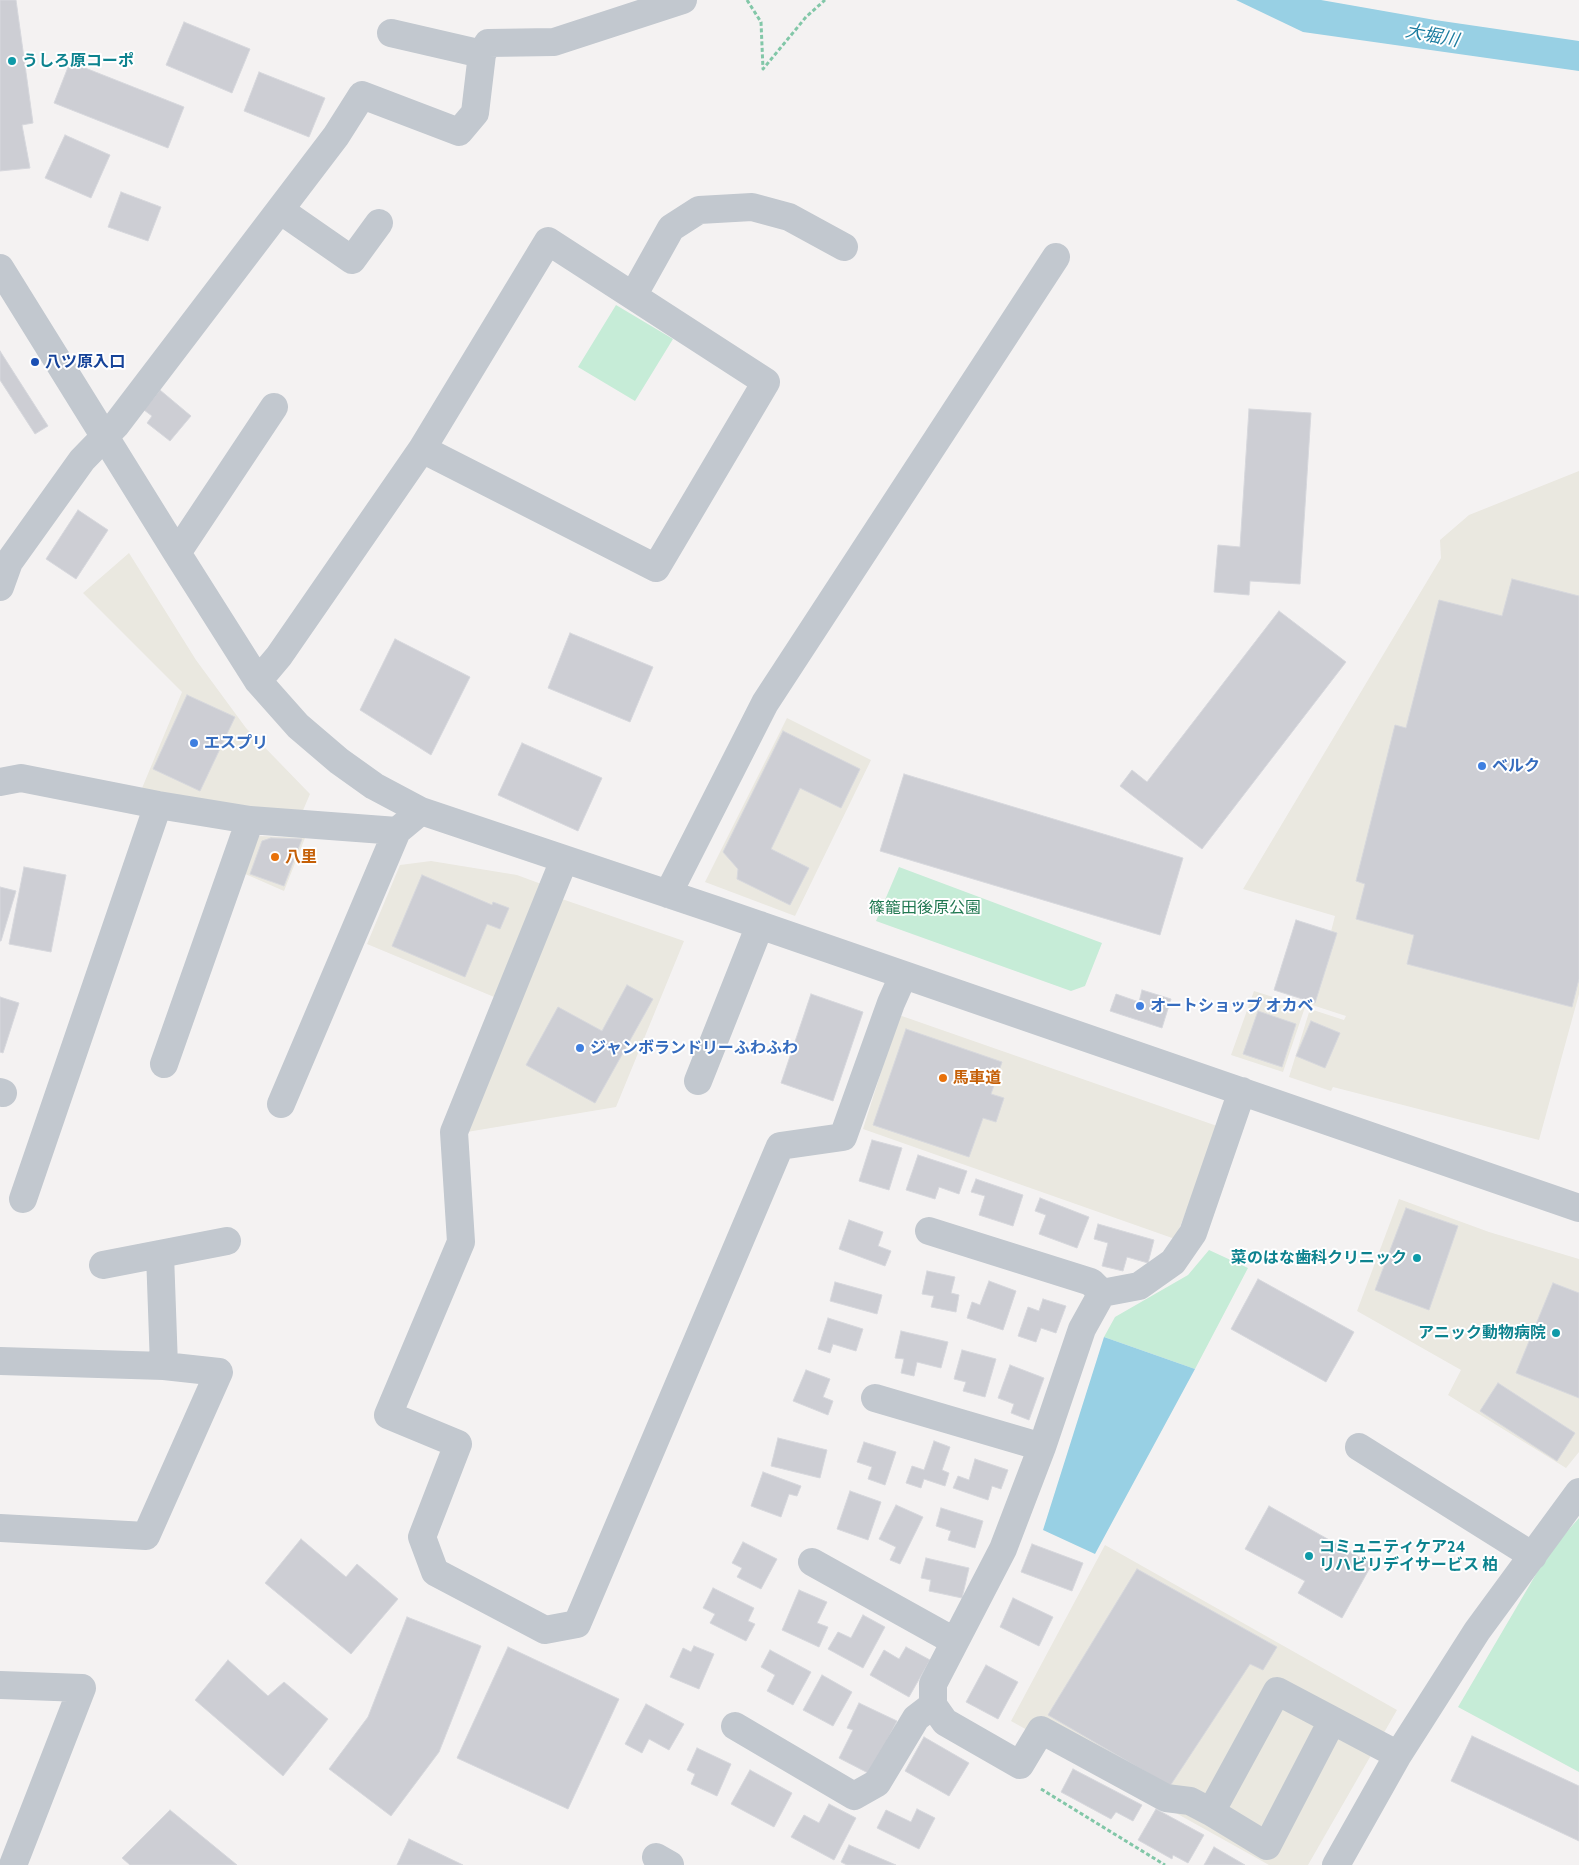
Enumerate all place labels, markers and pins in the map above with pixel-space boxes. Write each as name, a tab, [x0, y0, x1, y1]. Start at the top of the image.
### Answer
place label: うしろ原コーポ	[22, 51, 134, 71]
marker: うしろ原コーポ	[6, 55, 18, 67]
place label: 八ツ原入口	[45, 352, 125, 372]
marker: 八ツ原入口	[29, 356, 41, 368]
place label: エスプリ	[204, 733, 268, 753]
marker: エスプリ	[188, 737, 200, 749]
place label: ベルク	[1492, 756, 1540, 776]
marker: ベルク	[1476, 760, 1488, 772]
place label: 八里	[285, 847, 317, 867]
marker: 八里	[269, 851, 281, 863]
place label: オートショップ オカベ	[1150, 996, 1314, 1016]
marker: オートショップ オカベ	[1134, 1000, 1146, 1012]
place label: ジャンボランドリーふわふわ	[590, 1038, 798, 1058]
marker: ジャンボランドリーふわふわ	[574, 1042, 586, 1054]
place label: 馬車道	[953, 1068, 1001, 1088]
marker: 馬車道	[937, 1072, 949, 1084]
place label: 菜のはな歯科クリニック	[1231, 1248, 1407, 1268]
marker: 菜のはな歯科クリニック	[1411, 1252, 1423, 1264]
place label: アニック動物病院	[1418, 1323, 1546, 1343]
marker: アニック動物病院	[1550, 1327, 1562, 1339]
place label: コミュニティケア24 リハビリデイサービス 柏	[1319, 1537, 1499, 1575]
marker: コミュニティケア24 リハビリデイサービス 柏	[1303, 1550, 1315, 1562]

